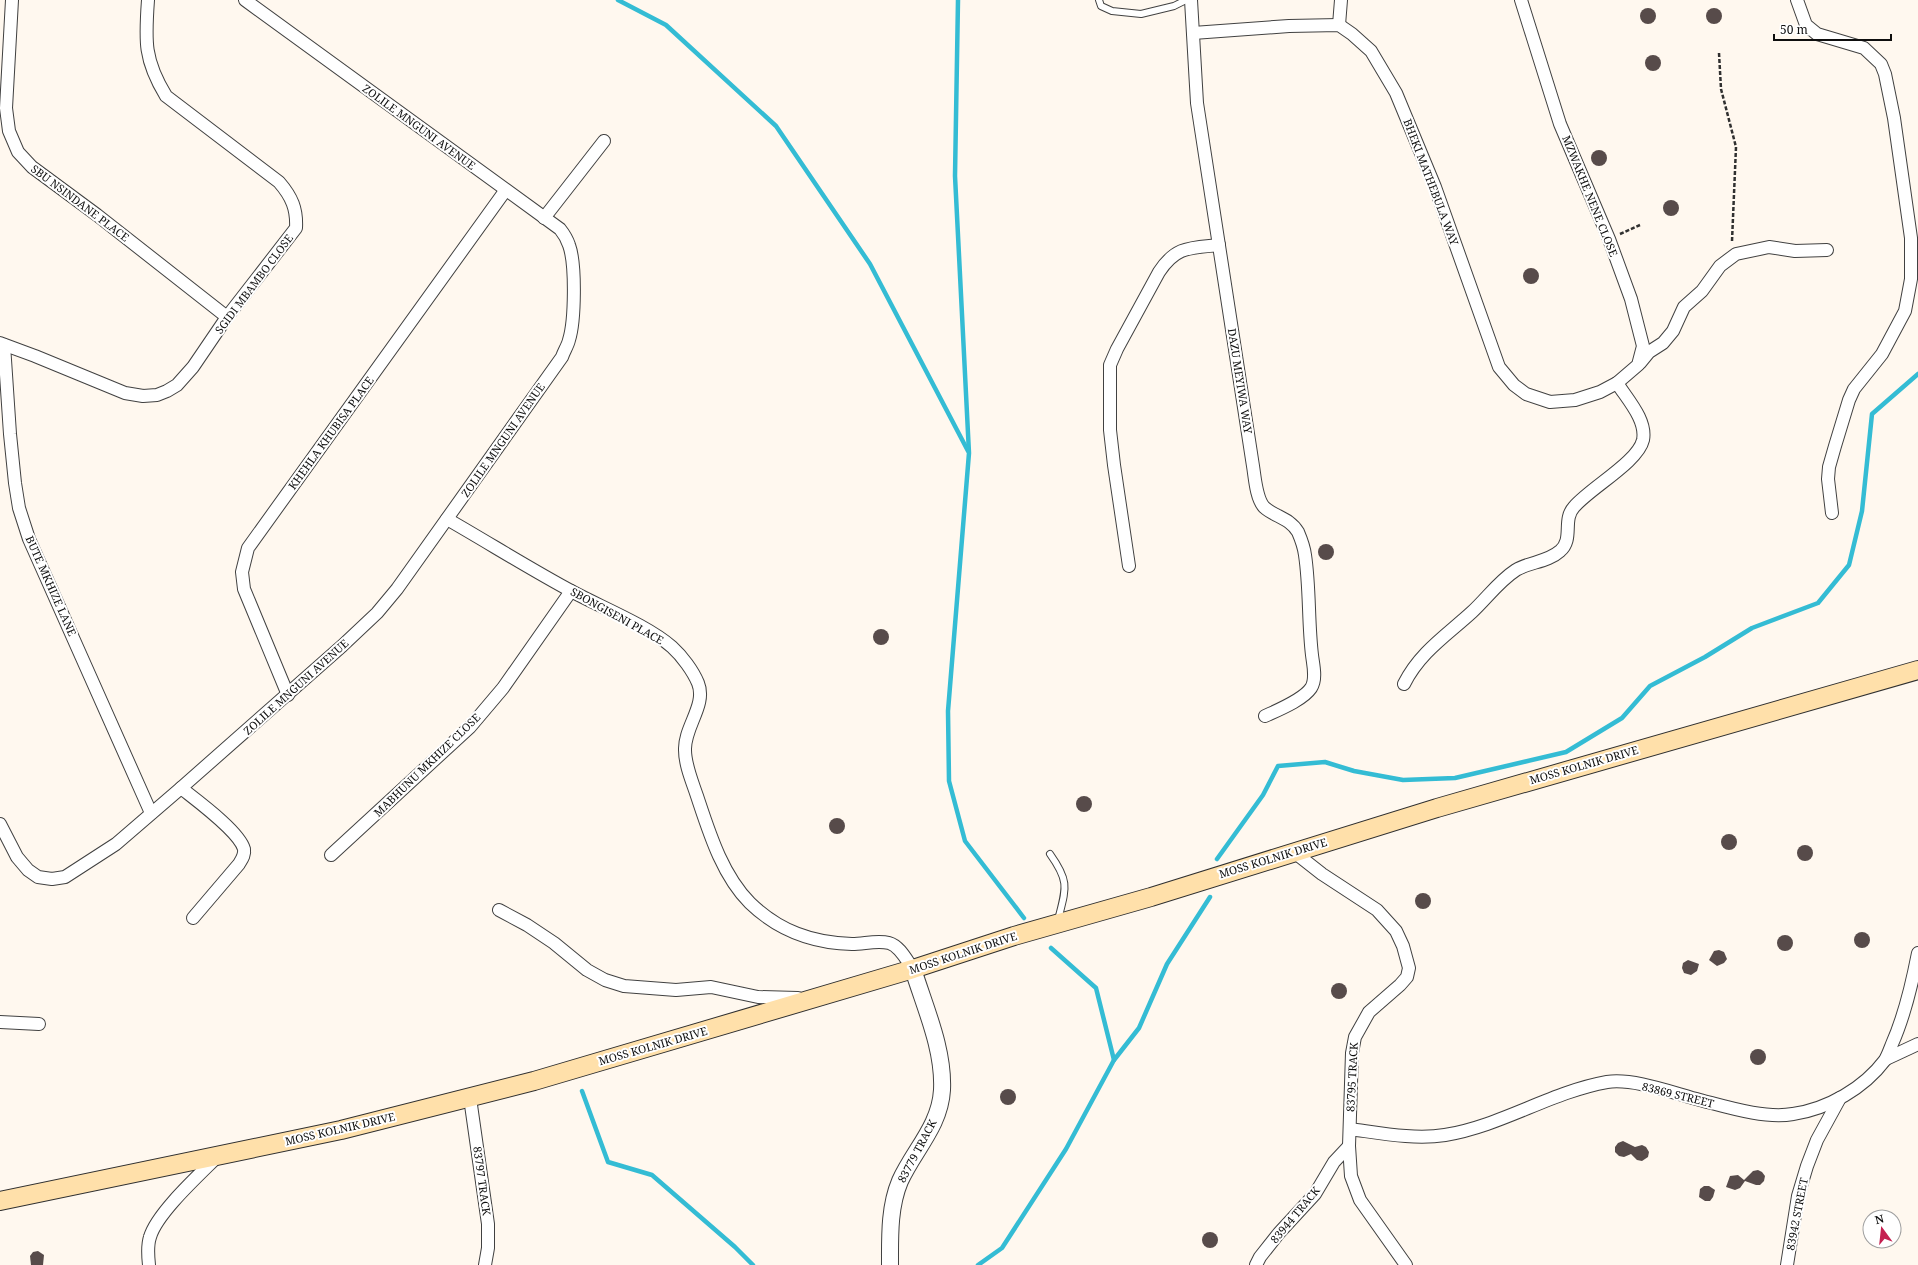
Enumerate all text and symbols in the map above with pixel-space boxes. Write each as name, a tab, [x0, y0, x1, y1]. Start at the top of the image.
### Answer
scale bar	[1774, 16, 1891, 42]
text: 50 m	[1780, 21, 1808, 38]
street label: ZOLILE MNGUNI AVENUE	[360, 81, 479, 173]
street label: BHEKI MATHEBULA WAY	[1400, 116, 1463, 247]
street label: MZWAKHE NENE CLOSE	[1559, 133, 1622, 259]
street label: SBU NSINDANE PLACE	[28, 161, 132, 244]
street label: SGIDI MBAMBO CLOSE	[211, 231, 296, 337]
street label: DAZU MEYIWA WAY	[1225, 327, 1256, 435]
street label: KHEHLA KHUBISA PLACE	[285, 373, 377, 492]
street label: ZOLILE MNGUNI AVENUE	[457, 380, 548, 500]
street label: BUTE MKHIZE LANE	[23, 533, 80, 638]
street label: SBONGISENI PLACE	[568, 584, 667, 647]
street label: ZOLILE MNGUNI AVENUE	[240, 635, 351, 738]
street label: MABHUNU MKHIZE CLOSE	[370, 710, 483, 820]
street label: MOSS KOLNIK DRIVE	[1528, 742, 1640, 787]
street label: MOSS KOLNIK DRIVE	[1217, 834, 1329, 881]
street label: MOSS KOLNIK DRIVE	[907, 928, 1019, 977]
street label: MOSS KOLNIK DRIVE	[597, 1023, 709, 1068]
street label: 83795 TRACK	[1342, 1042, 1361, 1112]
street label: 83869 STREET	[1641, 1078, 1716, 1111]
street label: MOSS KOLNIK DRIVE	[283, 1109, 396, 1148]
street label: 83779 TRACK	[894, 1116, 940, 1185]
street label: 83797 TRACK	[470, 1145, 495, 1217]
street label: 83942 STREET	[1782, 1176, 1811, 1252]
street label: 83944 TRACK	[1267, 1183, 1323, 1246]
north arrow	[1862, 1209, 1902, 1249]
text: N	[1873, 1210, 1886, 1227]

